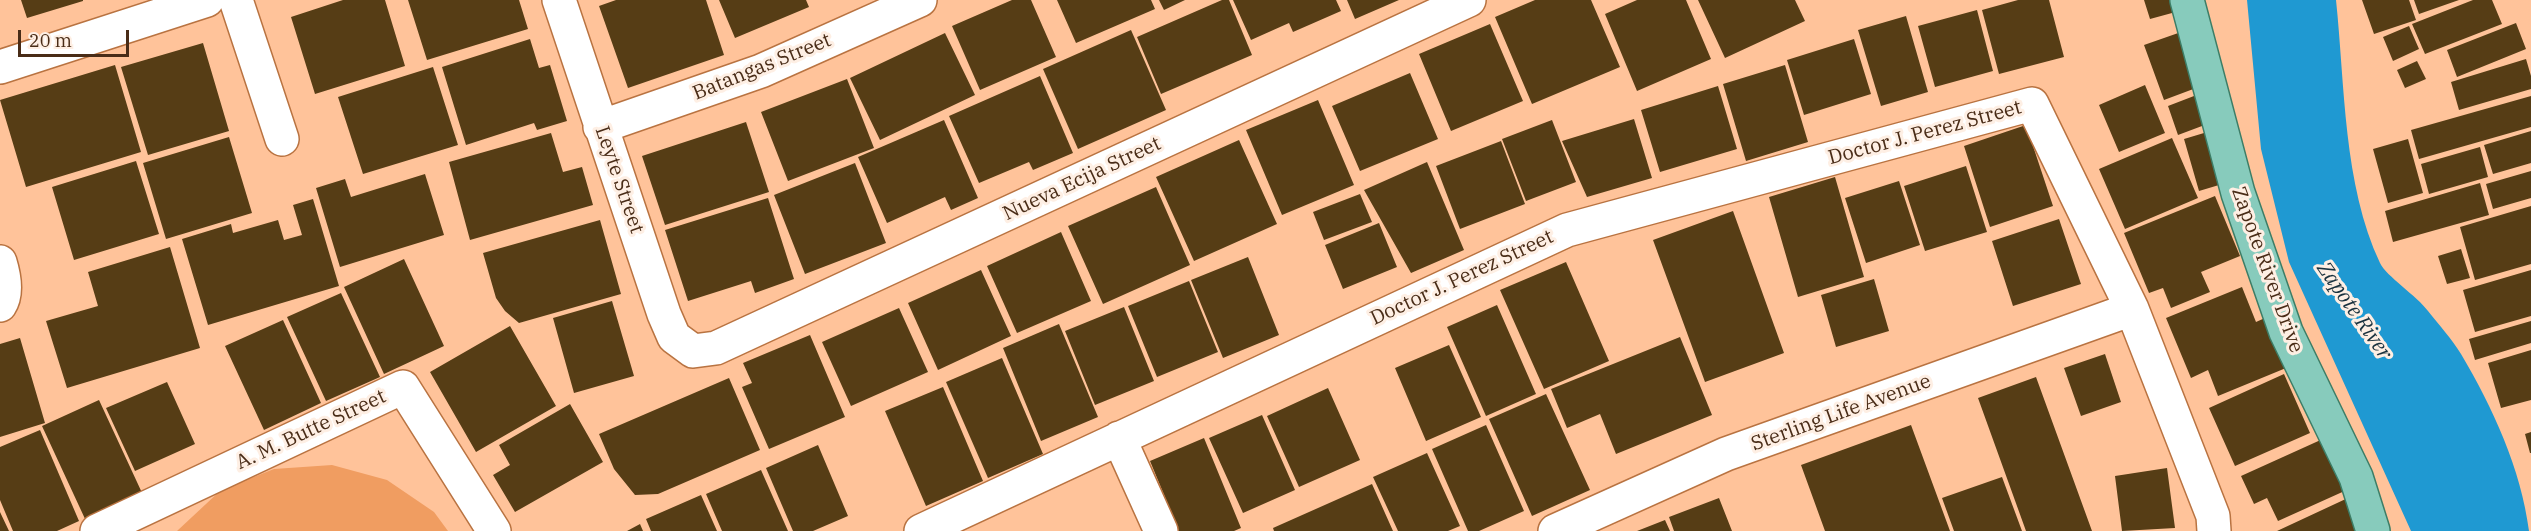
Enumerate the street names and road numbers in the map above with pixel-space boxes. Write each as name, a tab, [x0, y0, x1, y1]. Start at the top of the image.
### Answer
street label: Batangas Street	[689, 28, 835, 106]
street label: Doctor J. Perez Street	[1826, 96, 2024, 170]
street label: Leyte Street	[589, 123, 649, 237]
street label: Nueva Ecija Street	[999, 132, 1165, 226]
street label: Zapote River Drive	[2226, 184, 2308, 356]
street label: Doctor J. Perez Street	[1367, 225, 1557, 331]
street label: Sterling Life Avenue	[1748, 369, 1934, 457]
street label: A. M. Butte Street	[232, 385, 390, 475]

